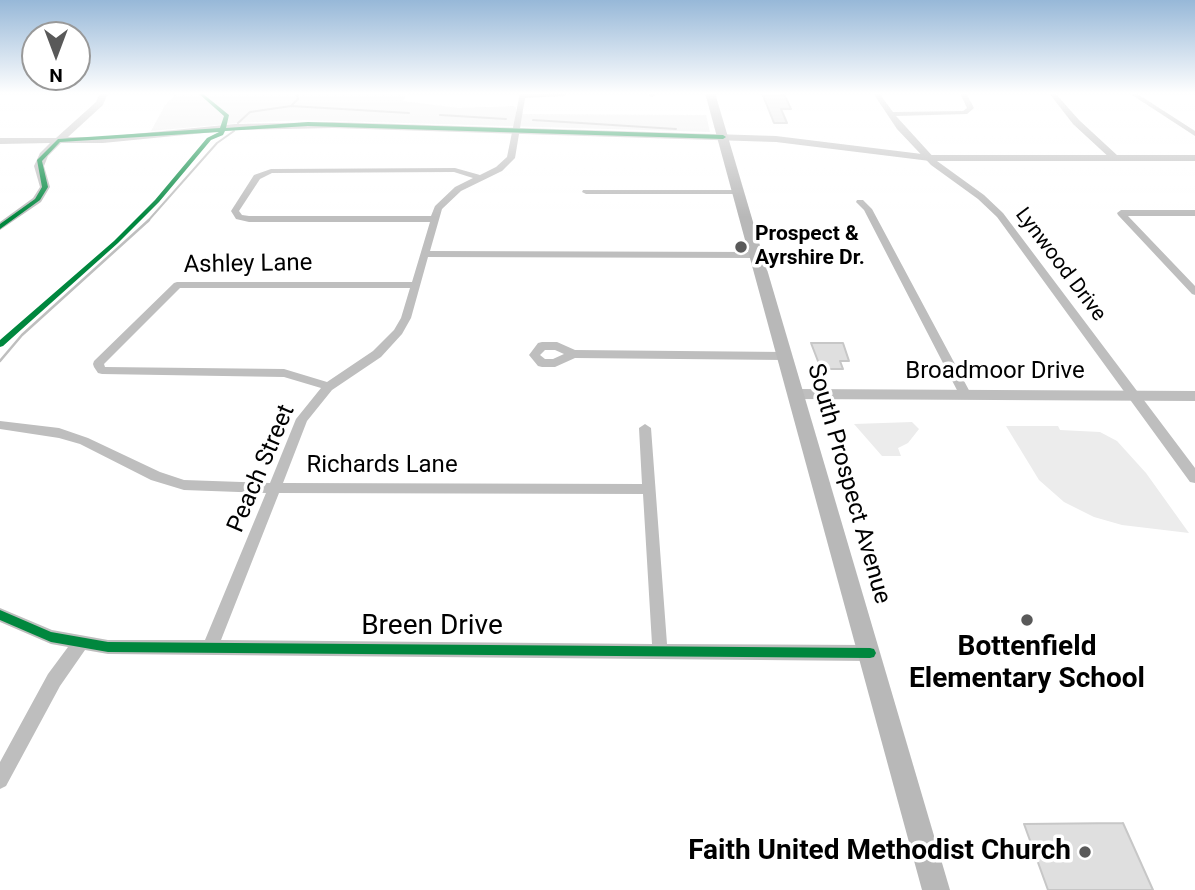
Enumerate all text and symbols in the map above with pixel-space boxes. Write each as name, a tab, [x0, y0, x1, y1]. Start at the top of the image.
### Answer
north arrow	[21, 21, 91, 91]
text: N	[49, 64, 63, 87]
street label: Lynwood Drive	[1009, 203, 1111, 327]
place label: Prospect & Ayrshire Dr.	[755, 222, 865, 272]
marker: Prospect & Ayrshire Dr.	[733, 239, 749, 255]
street label: Ashley Lane	[183, 249, 313, 281]
street label: Broadmoor Drive	[905, 358, 1085, 386]
street label: South Prospect Avenue	[800, 361, 896, 607]
street label: Peach Street	[222, 401, 302, 537]
street label: Richards Lane	[306, 452, 458, 480]
street label: Breen Drive	[361, 610, 503, 644]
marker: Bottenfield Elementary School	[1019, 612, 1035, 628]
place label: Bottenfield Elementary School	[909, 631, 1145, 697]
place label: Faith United Methodist Church	[688, 835, 1071, 869]
marker: Faith United Methodist Church	[1077, 844, 1093, 860]

